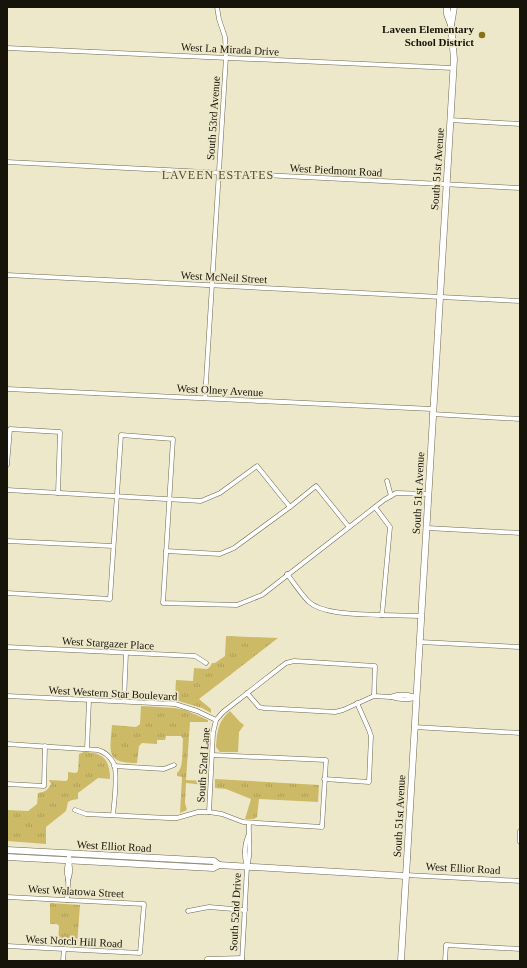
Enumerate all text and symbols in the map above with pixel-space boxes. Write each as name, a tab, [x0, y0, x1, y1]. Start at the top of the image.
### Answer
place label: Laveen Elementary School District	[382, 23, 475, 48]
marker: Laveen Elementary School District	[477, 30, 487, 40]
street label: West La Mirada Drive	[181, 40, 280, 58]
street label: South 53rd Avenue	[204, 76, 222, 160]
street label: South 51st Avenue	[428, 127, 446, 210]
street label: West Piedmont Road	[289, 162, 383, 178]
district label: LAVEEN ESTATES	[162, 168, 274, 182]
street label: West McNeil Street	[181, 269, 267, 285]
street label: West Olney Avenue	[176, 382, 264, 398]
street label: South 51st Avenue	[410, 451, 426, 534]
street label: West Stargazer Place	[62, 635, 155, 651]
street label: West Western Star Boulevard	[48, 684, 178, 702]
street label: South 52nd Lane	[194, 727, 212, 803]
street label: South 51st Avenue	[391, 774, 407, 857]
street label: West Elliot Road	[76, 838, 152, 854]
street label: West Elliot Road	[425, 860, 501, 876]
street label: South 52nd Drive	[227, 873, 243, 951]
street label: West Walatowa Street	[28, 882, 124, 900]
street label: West Notch Hill Road	[25, 932, 123, 950]

